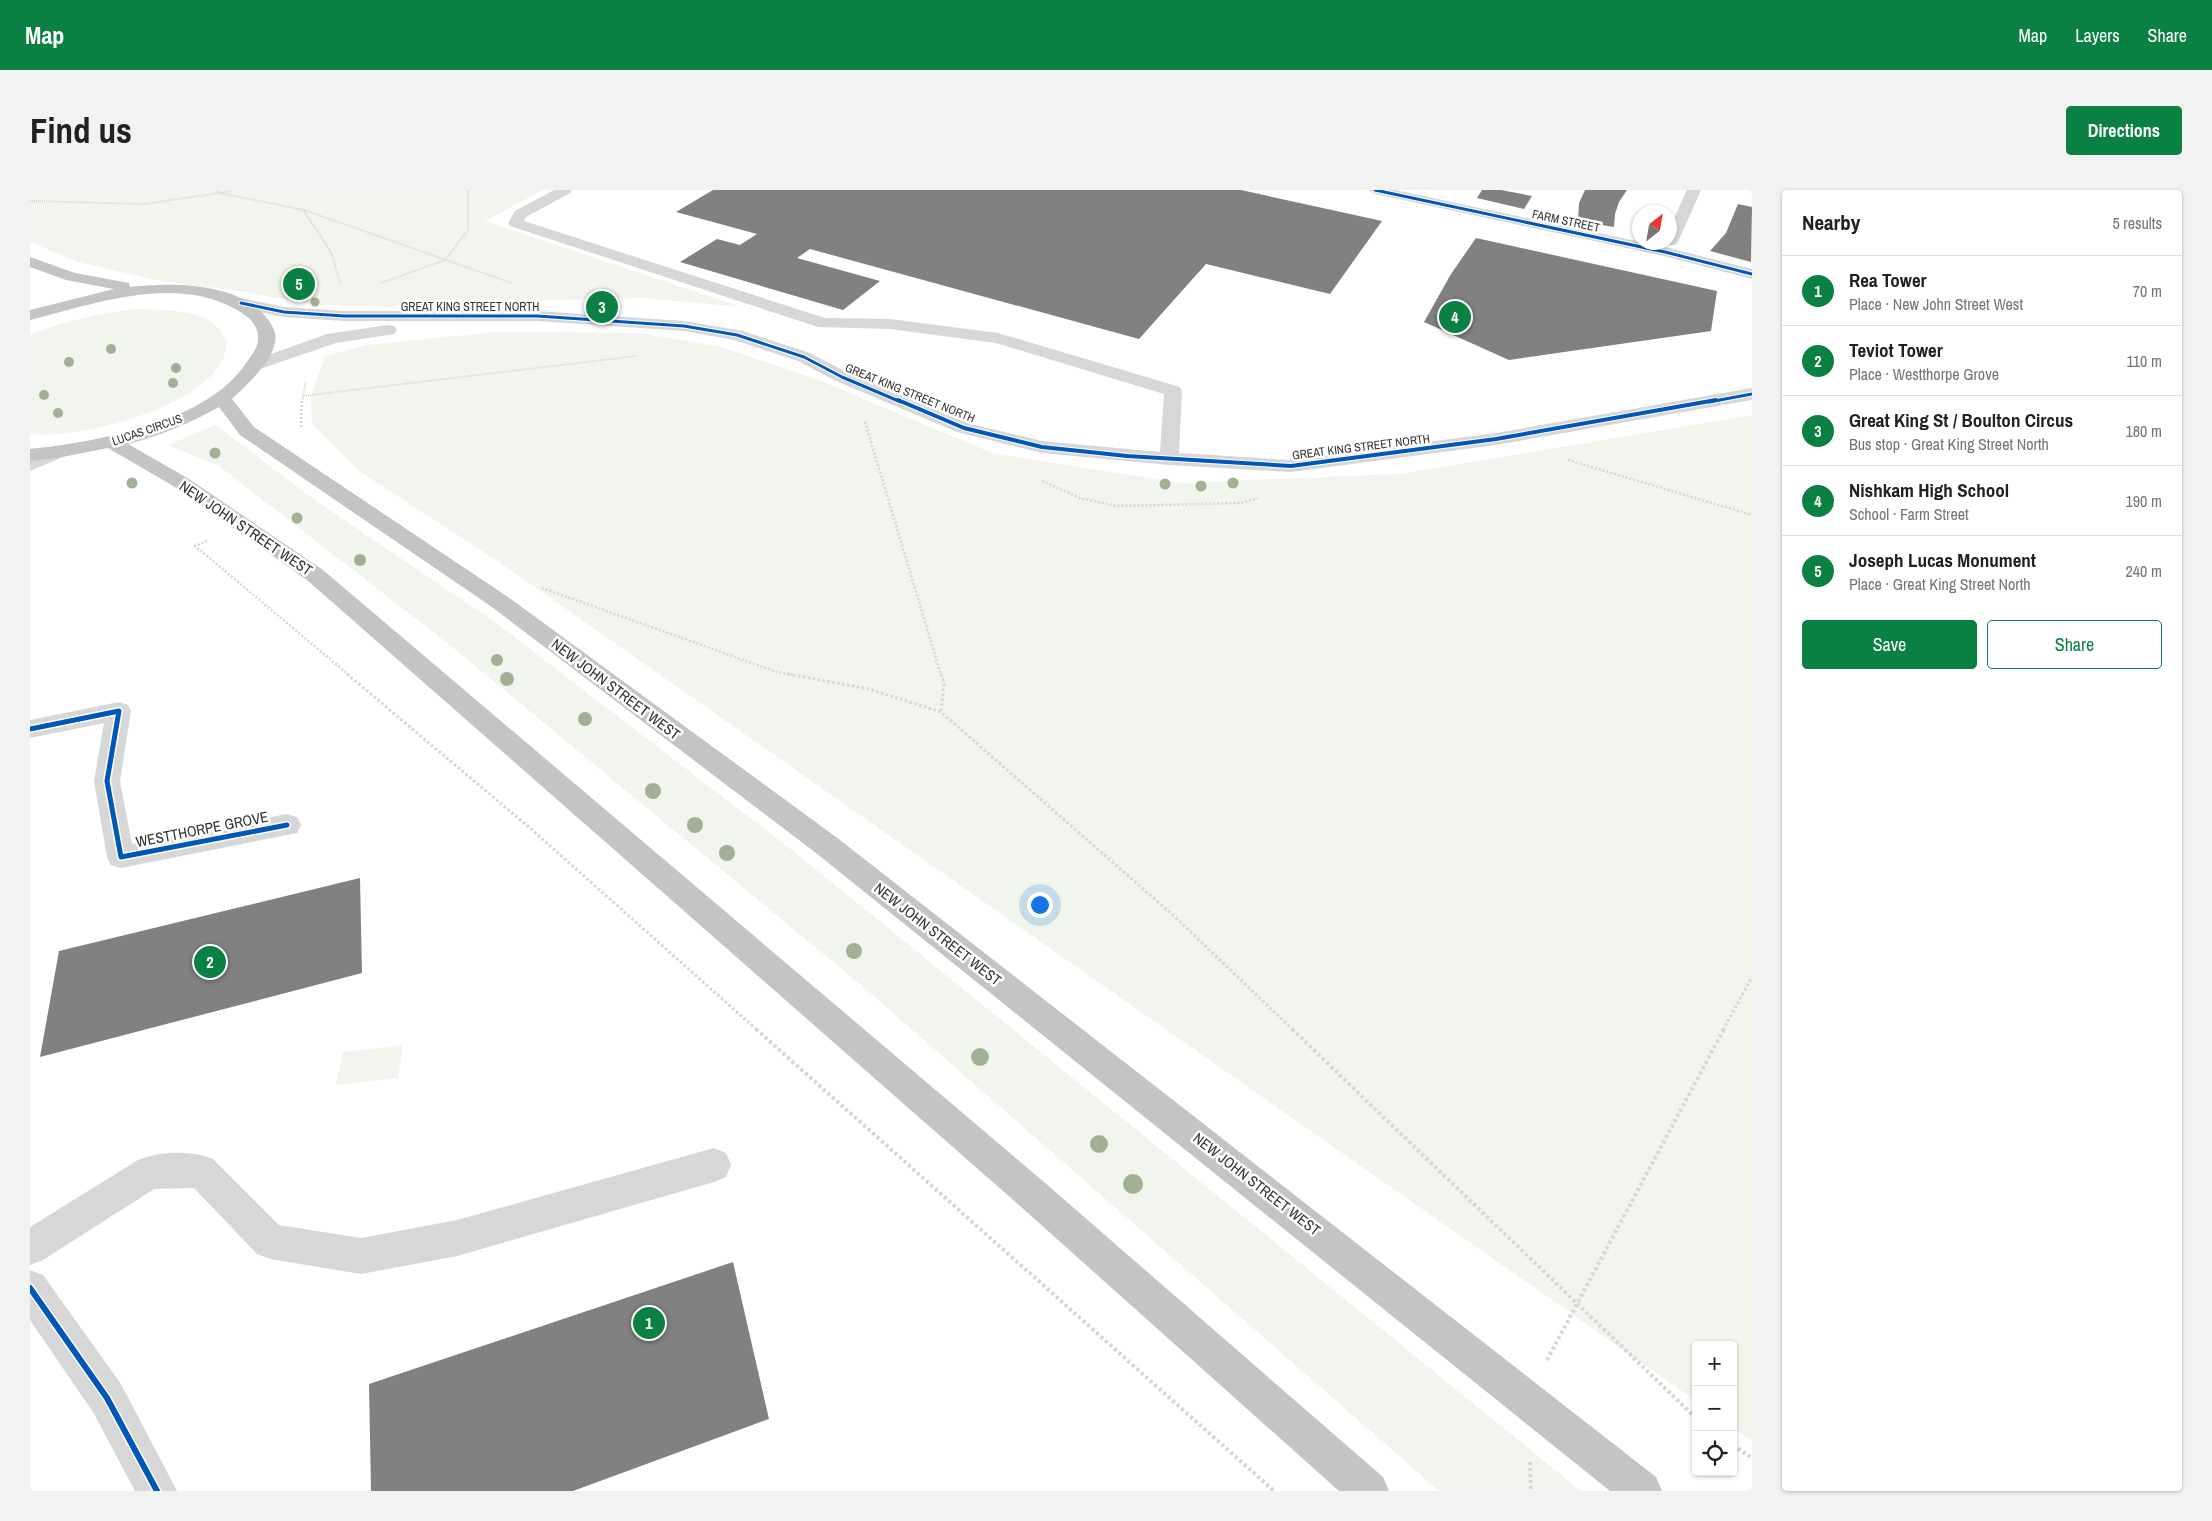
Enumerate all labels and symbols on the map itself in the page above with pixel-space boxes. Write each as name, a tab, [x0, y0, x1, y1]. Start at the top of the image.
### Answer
north arrow	[1632, 205, 1677, 250]
street label: FARM STREET	[1531, 206, 1601, 236]
pin: 5	[283, 265, 315, 303]
pin: 3	[586, 288, 618, 326]
pin: 4	[1439, 298, 1471, 336]
street label: GREAT KING STREET NORTH	[401, 299, 539, 315]
street label: GREAT KING STREET NORTH	[843, 360, 977, 426]
street label: LUCAS CIRCUS	[110, 410, 185, 449]
street label: GREAT KING STREET NORTH	[1291, 431, 1431, 463]
street label: NEW JOHN STREET WEST	[175, 476, 317, 581]
street label: NEW JOHN STREET WEST	[547, 634, 685, 745]
street label: WESTTHORPE GROVE	[134, 806, 270, 852]
street label: NEW JOHN STREET WEST	[870, 878, 1006, 991]
your location	[1027, 892, 1053, 918]
pin: 2	[194, 943, 226, 981]
street label: NEW JOHN STREET WEST	[1189, 1128, 1325, 1241]
pin: 1	[633, 1304, 665, 1342]

